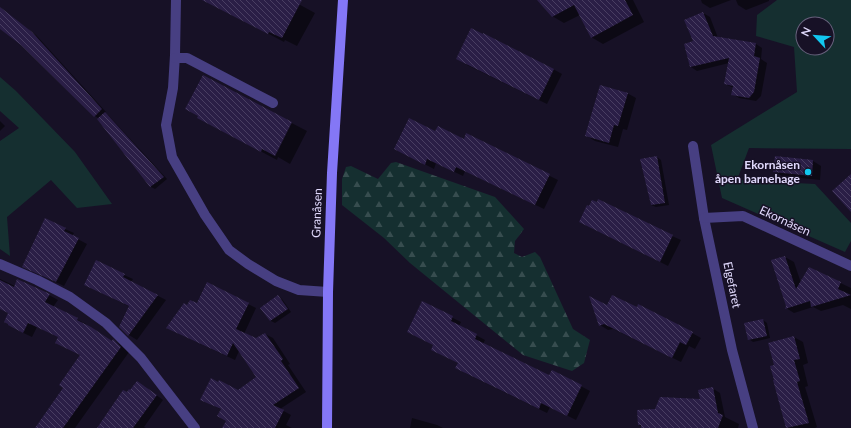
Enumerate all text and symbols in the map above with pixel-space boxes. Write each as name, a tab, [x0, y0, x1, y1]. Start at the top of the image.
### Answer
north arrow	[795, 16, 835, 56]
text: N	[798, 25, 813, 38]
place label: Ekornåsen åpen barnehage	[715, 157, 801, 186]
marker: Ekornåsen åpen barnehage	[803, 167, 813, 177]
street label: Granåsen	[308, 188, 325, 238]
street label: Ekornåsen	[757, 202, 813, 239]
street label: Elgefaret	[720, 260, 745, 310]

